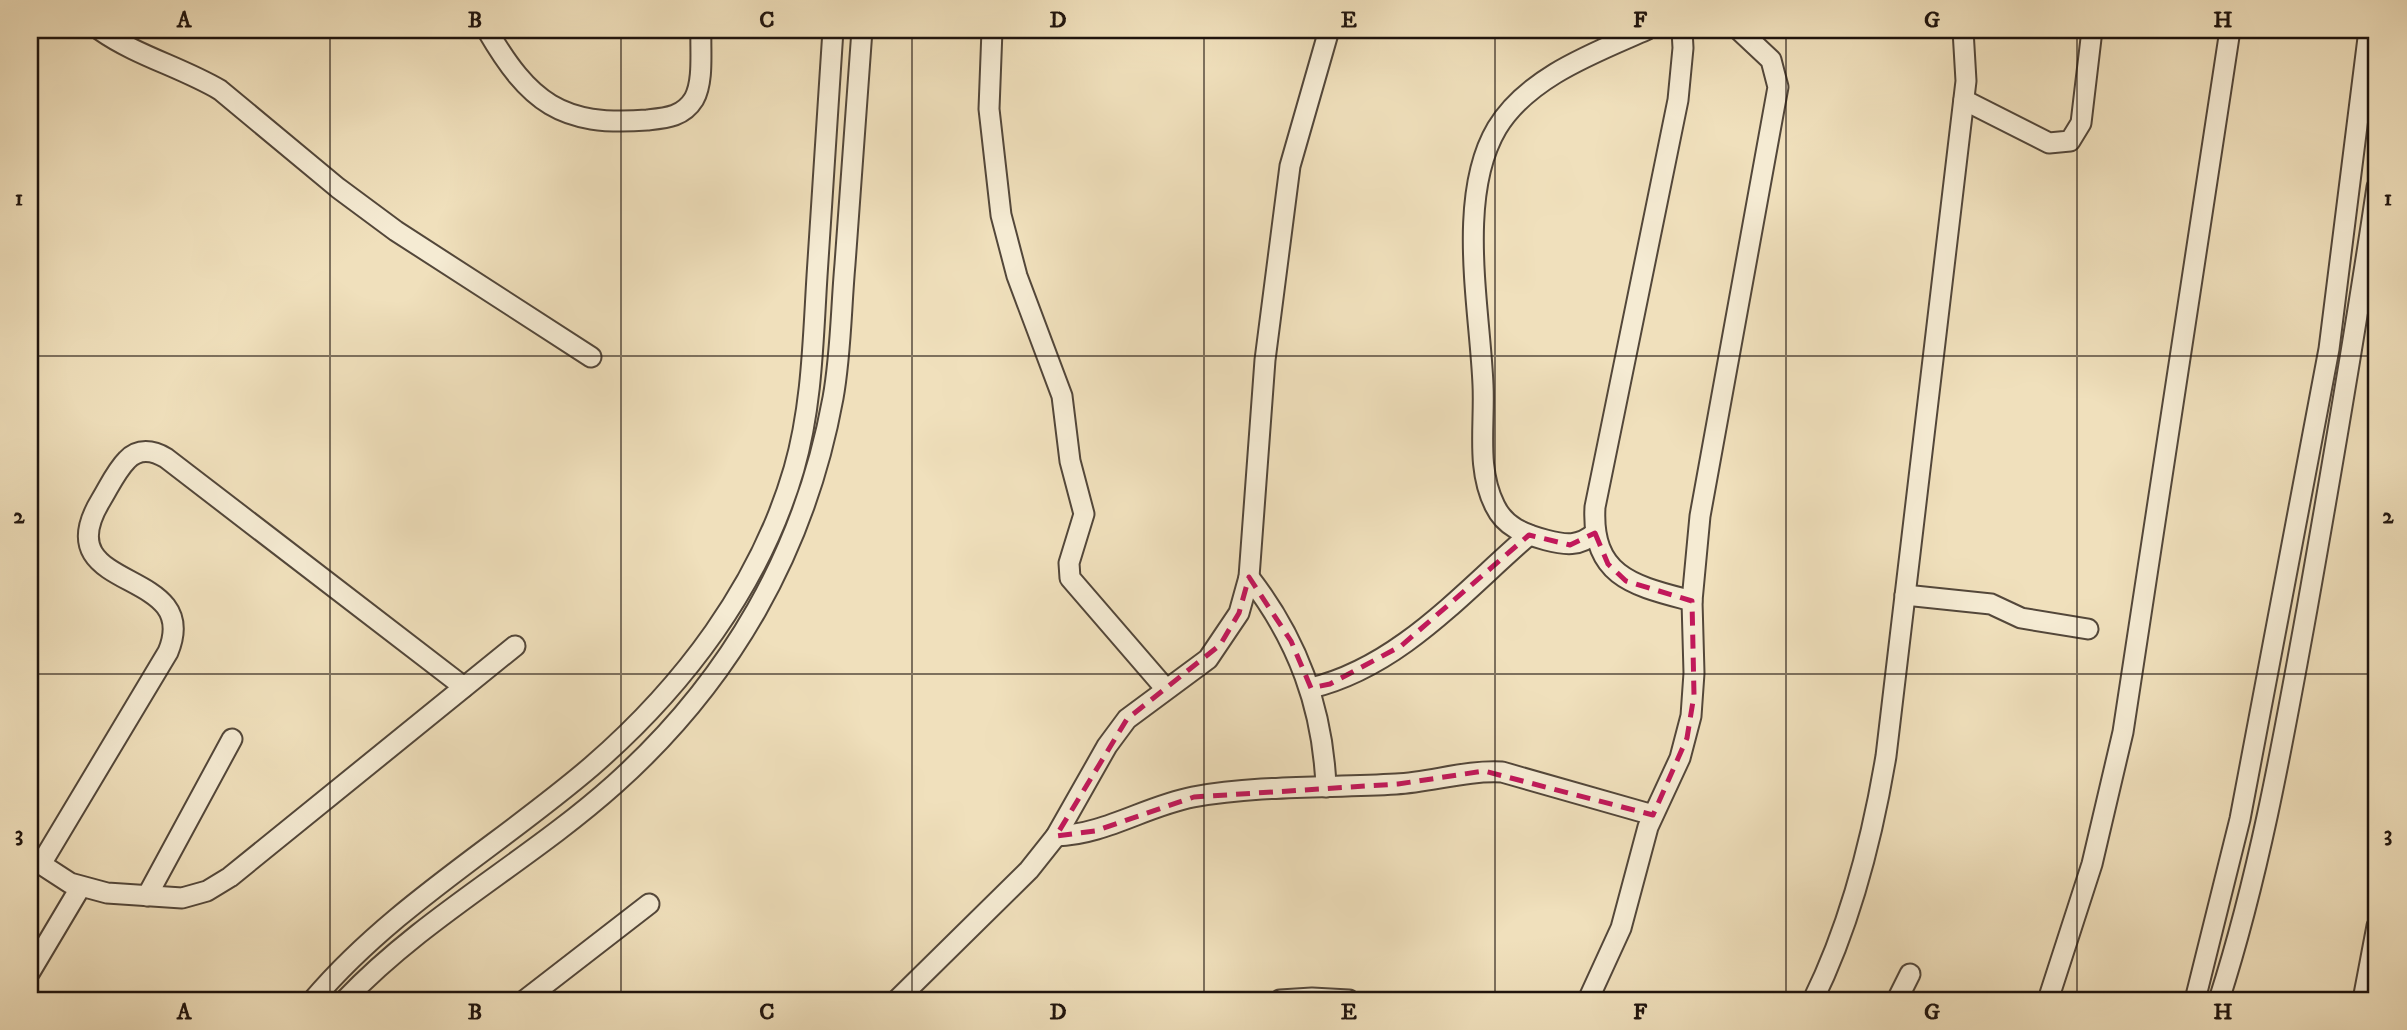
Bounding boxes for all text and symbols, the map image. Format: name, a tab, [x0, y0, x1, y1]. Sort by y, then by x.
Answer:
text: A	[176, 6, 193, 35]
text: B	[468, 6, 482, 35]
text: C	[759, 6, 775, 35]
text: D	[1049, 6, 1067, 35]
text: E	[1341, 6, 1357, 35]
text: F	[1633, 6, 1648, 35]
text: G	[1924, 6, 1940, 35]
text: H	[2213, 6, 2233, 35]
text: 1	[15, 184, 23, 213]
text: 1	[2384, 184, 2392, 213]
text: 2	[13, 502, 25, 531]
text: 2	[2382, 502, 2394, 531]
text: 3	[15, 820, 23, 849]
text: 3	[2384, 820, 2392, 849]
text: A	[176, 998, 193, 1027]
text: B	[468, 998, 482, 1027]
text: C	[759, 998, 775, 1027]
text: D	[1049, 998, 1067, 1027]
text: E	[1341, 998, 1357, 1027]
text: F	[1633, 998, 1648, 1027]
text: G	[1924, 998, 1940, 1027]
text: H	[2213, 998, 2233, 1027]

